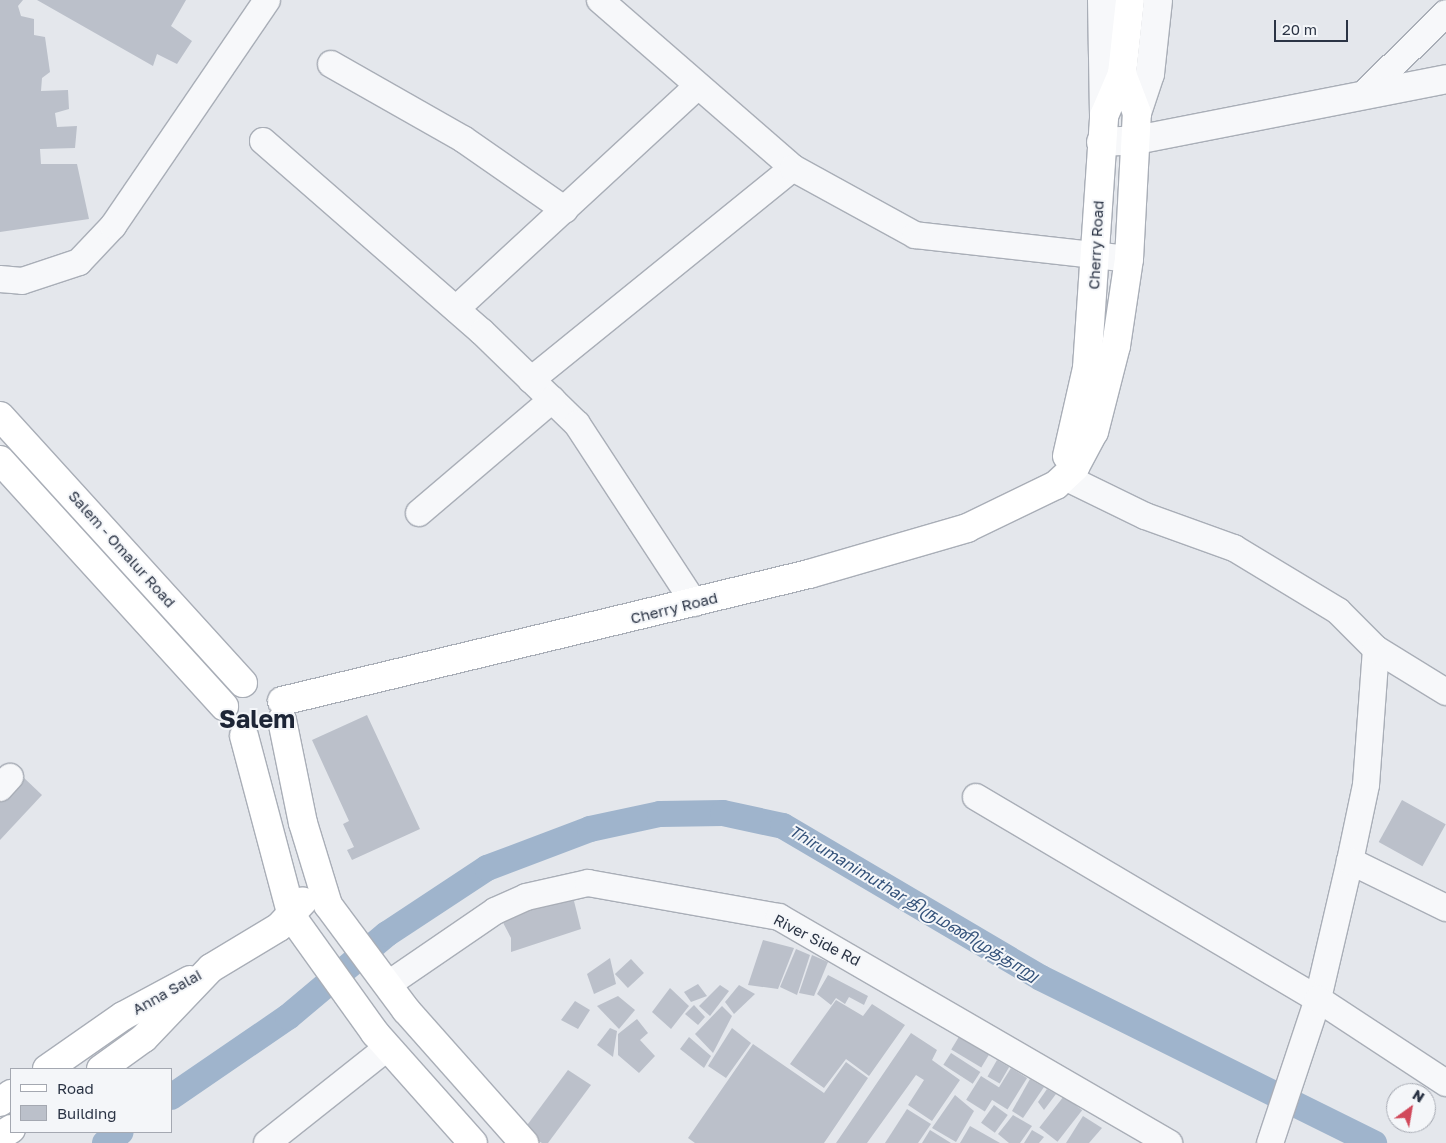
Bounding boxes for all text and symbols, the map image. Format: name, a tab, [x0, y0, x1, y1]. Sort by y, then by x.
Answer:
scale bar	[1276, 10, 1350, 42]
text: 20 m	[1282, 20, 1317, 38]
street label: Cherry Road	[1085, 200, 1107, 290]
street label: Salem - Omalur Road	[65, 487, 179, 611]
street label: Cherry Road	[629, 588, 719, 628]
district label: Salem	[219, 704, 295, 734]
water label: Thirumanimuthar திருமணிமுத்தாறு	[786, 821, 1042, 985]
street label: River Side Rd	[771, 910, 863, 970]
street label: Anna Salai	[129, 966, 205, 1018]
legend	[10, 1068, 172, 1133]
text: Road	[57, 1079, 94, 1097]
north arrow	[1386, 1083, 1436, 1133]
text: N	[1410, 1086, 1428, 1106]
text: Building	[57, 1104, 117, 1122]

